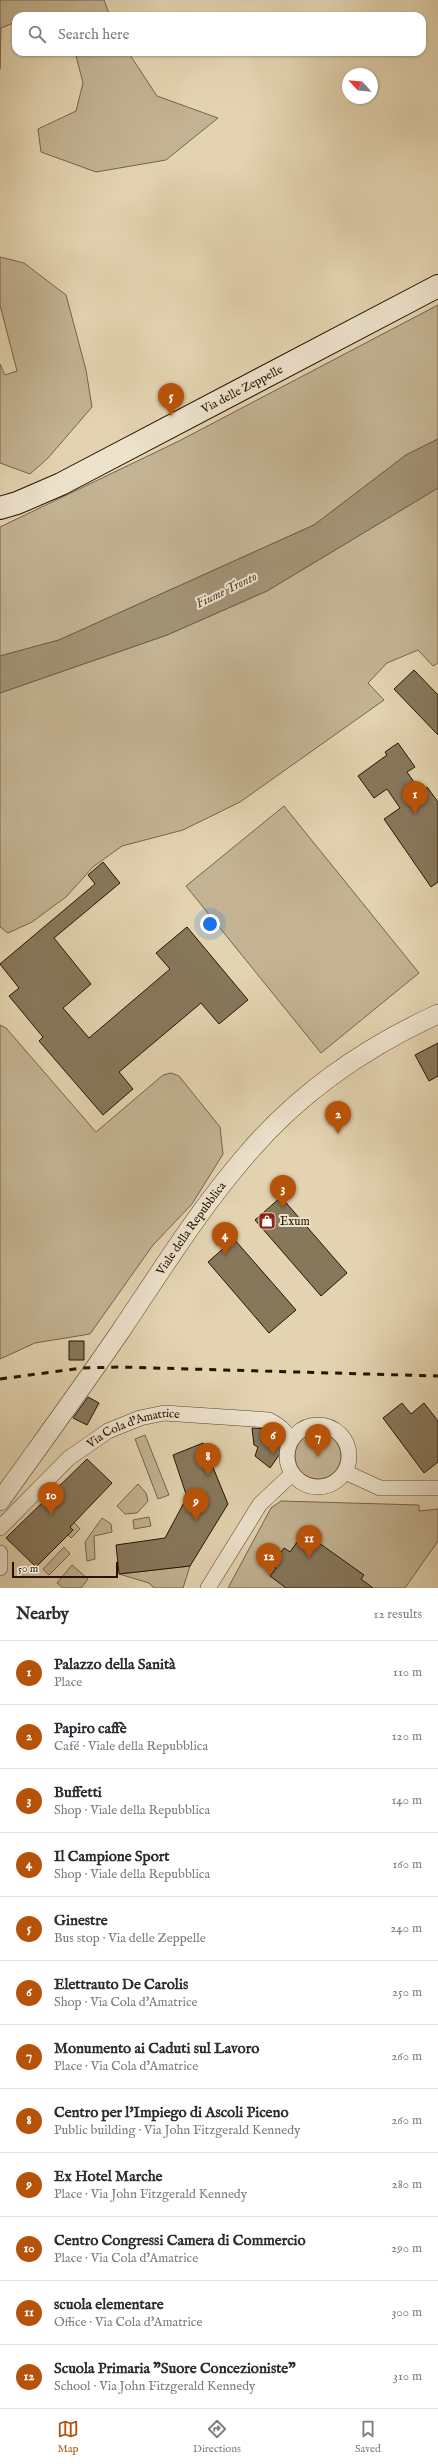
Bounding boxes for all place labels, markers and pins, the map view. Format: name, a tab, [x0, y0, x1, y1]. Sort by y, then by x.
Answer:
pin: 5	[158, 383, 184, 416]
pin: 1	[402, 781, 428, 814]
pin: 2	[325, 1101, 351, 1134]
pin: 3	[270, 1175, 296, 1208]
shop icon: Exum	[257, 1211, 277, 1231]
place label: Exum	[280, 1214, 310, 1229]
pin: 4	[212, 1222, 238, 1255]
pin: 6	[260, 1422, 286, 1455]
pin: 7	[305, 1424, 331, 1457]
pin: 8	[195, 1443, 221, 1476]
pin: 10	[38, 1482, 64, 1515]
pin: 9	[183, 1488, 209, 1521]
pin: 11	[296, 1525, 322, 1558]
pin: 12	[256, 1543, 282, 1576]

